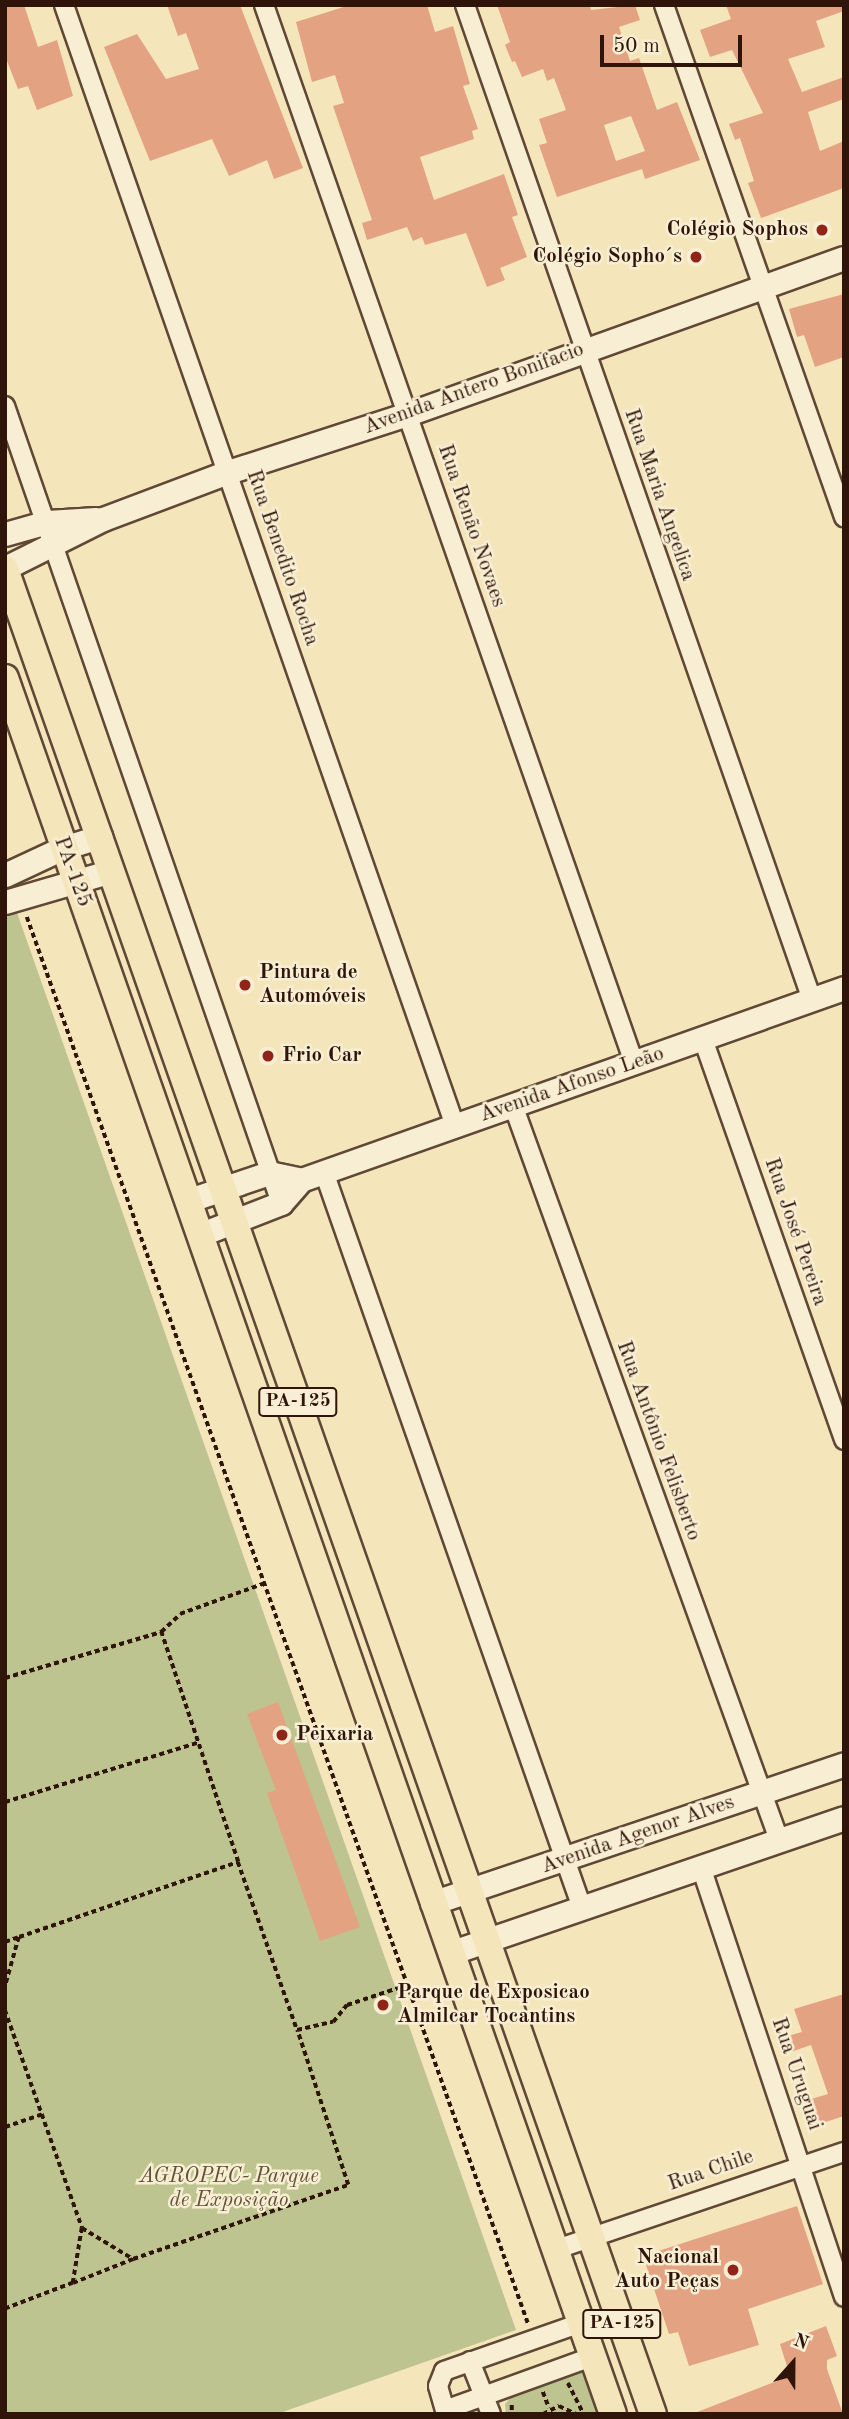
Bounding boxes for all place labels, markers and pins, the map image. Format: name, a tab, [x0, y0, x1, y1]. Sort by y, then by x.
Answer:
place label: Colégio Sophos	[666, 217, 808, 243]
marker: Colégio Sophos	[814, 222, 830, 238]
place label: Colégio Sopho´s	[532, 244, 682, 270]
marker: Colégio Sopho´s	[688, 249, 704, 265]
place label: Pintura de Automóveis	[259, 960, 366, 1010]
marker: Pintura de Automóveis	[237, 977, 253, 993]
place label: Frio Car	[282, 1043, 362, 1069]
marker: Frio Car	[260, 1048, 276, 1064]
place label: Peixaria	[296, 1722, 373, 1748]
marker: Peixaria	[274, 1727, 290, 1743]
place label: Parque de Exposicao Almilcar Tocantins	[397, 1980, 590, 2030]
marker: Parque de Exposicao Almilcar Tocantins	[375, 1997, 391, 2013]
place label: Nacional Auto Peças	[614, 2245, 719, 2295]
marker: Nacional Auto Peças	[725, 2262, 741, 2278]

